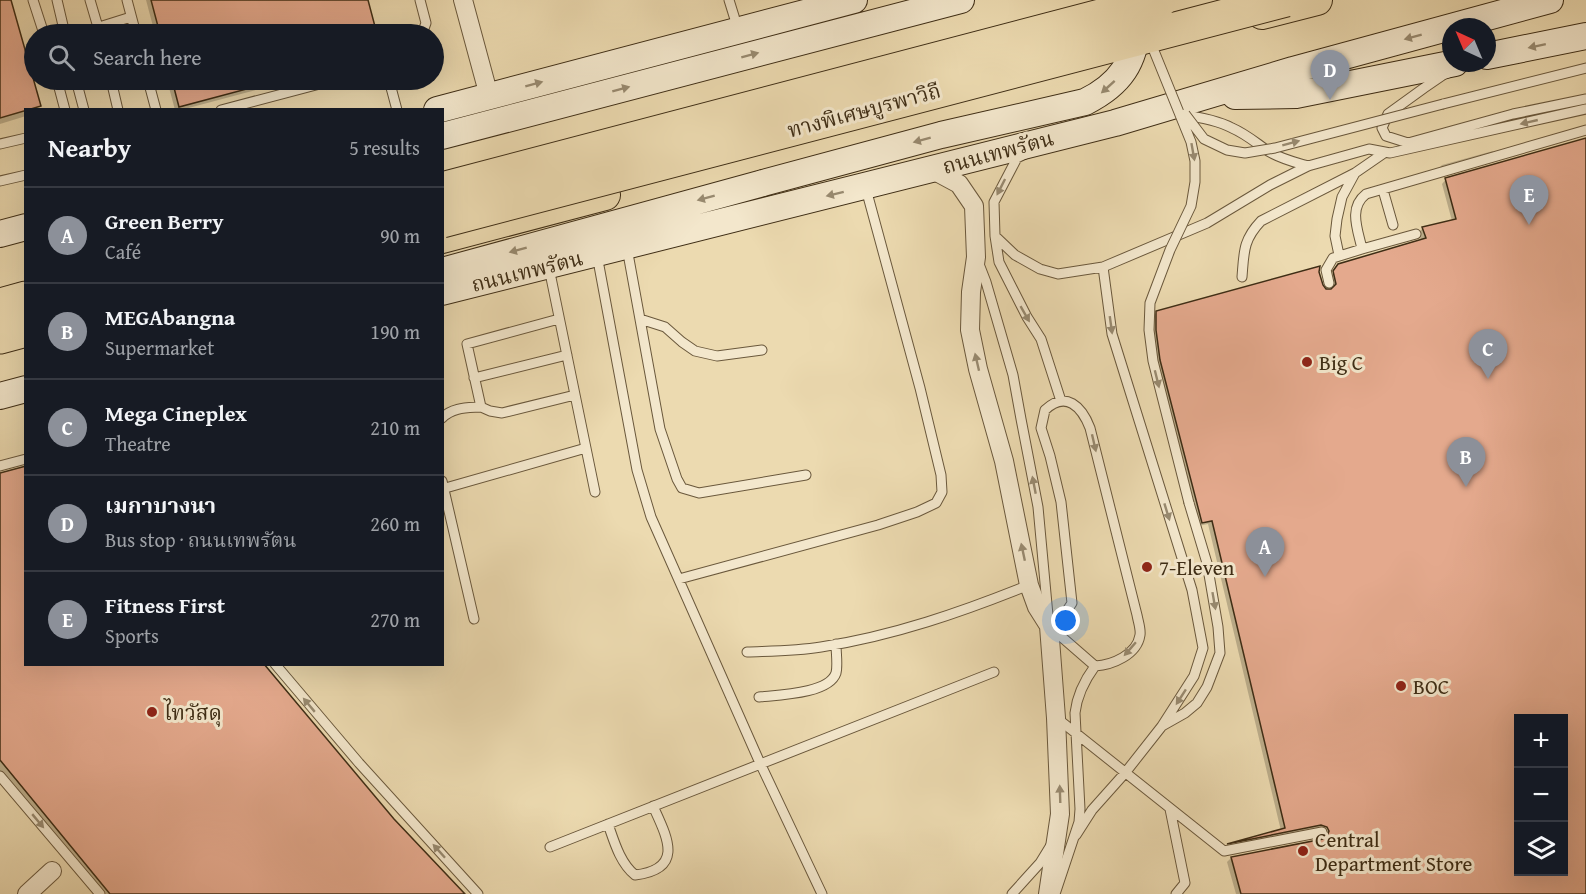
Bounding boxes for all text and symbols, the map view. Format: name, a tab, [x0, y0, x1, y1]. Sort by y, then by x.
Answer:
north arrow	[1442, 18, 1496, 72]
search box	[24, 24, 444, 90]
one-way arrow	[1404, 33, 1422, 42]
icon: search	[45, 41, 78, 74]
text: Search here	[93, 41, 202, 73]
one-way arrow	[1527, 42, 1546, 51]
one-way arrow	[740, 49, 759, 59]
pin: D	[1310, 51, 1350, 100]
street label: ทางพิเศษบูรพาวิถี	[784, 75, 944, 145]
one-way arrow	[525, 79, 543, 89]
one-way arrow	[1101, 80, 1116, 93]
one-way arrow	[612, 83, 630, 93]
one-way arrow	[1520, 117, 1538, 127]
street label: ถนนเทพรัตน	[939, 122, 1057, 182]
text: Nearby	[48, 128, 131, 167]
text: 5 results	[349, 133, 420, 162]
one-way arrow	[913, 136, 931, 146]
one-way arrow	[1282, 138, 1300, 148]
one-way arrow	[1189, 143, 1198, 162]
pin: E	[1510, 176, 1549, 225]
one-way arrow	[996, 179, 1006, 196]
one-way arrow	[826, 190, 844, 200]
one-way arrow	[697, 194, 715, 204]
text: Green Berry	[105, 205, 224, 237]
text: A	[61, 221, 74, 250]
text: 90 m	[380, 221, 420, 250]
text: Café	[105, 237, 141, 266]
street label: ถนนเทพรัตน	[468, 242, 586, 300]
one-way arrow	[509, 246, 527, 256]
text: MEGAbangna	[105, 301, 235, 333]
one-way arrow	[1020, 306, 1031, 322]
one-way arrow	[1106, 316, 1115, 335]
text: B	[61, 317, 74, 346]
text: 190 m	[370, 317, 420, 346]
pin: C	[1468, 330, 1508, 379]
text: Supermarket	[105, 333, 214, 362]
place label: Big C	[1319, 347, 1363, 378]
one-way arrow	[972, 353, 982, 372]
marker: Big C	[1300, 355, 1314, 369]
one-way arrow	[1153, 370, 1163, 389]
text: Mega Cineplex	[105, 397, 247, 429]
text: C	[62, 413, 73, 442]
text: 210 m	[370, 413, 420, 442]
text: Theatre	[105, 429, 171, 458]
one-way arrow	[1089, 434, 1099, 452]
pin: B	[1446, 438, 1486, 487]
one-way arrow	[1029, 475, 1038, 494]
text: เมกาบางนา	[105, 489, 216, 521]
one-way arrow	[1163, 503, 1173, 521]
text: D	[61, 509, 74, 538]
text: 260 m	[370, 509, 420, 538]
text: Bus stop · ถนนเทพรัตน	[105, 525, 296, 554]
pin: A	[1246, 528, 1284, 577]
one-way arrow	[1017, 543, 1027, 561]
place label: 7-Eleven	[1159, 552, 1235, 583]
marker: 7-Eleven	[1140, 560, 1154, 574]
text: Fitness First	[105, 589, 225, 621]
one-way arrow	[1209, 591, 1218, 610]
text: E	[62, 605, 73, 634]
text: 270 m	[370, 605, 420, 634]
your location	[1051, 606, 1080, 635]
text: Sports	[105, 621, 159, 650]
one-way arrow	[1123, 642, 1137, 657]
place label: BOC	[1413, 671, 1449, 702]
marker: BOC	[1394, 679, 1408, 693]
one-way arrow	[1175, 689, 1186, 705]
place label: ไทวัสดุ	[163, 697, 222, 728]
one-way arrow	[303, 698, 316, 713]
marker: ไทวัสดุ	[145, 705, 159, 719]
map controls	[1514, 714, 1568, 876]
button: +	[1514, 714, 1568, 768]
button: −	[1514, 768, 1568, 822]
one-way arrow	[1055, 785, 1064, 804]
one-way arrow	[31, 813, 44, 828]
button: layers	[1514, 822, 1568, 876]
place label: Central Department Store	[1315, 824, 1472, 879]
one-way arrow	[433, 844, 446, 859]
marker: Central Department Store	[1296, 844, 1310, 858]

